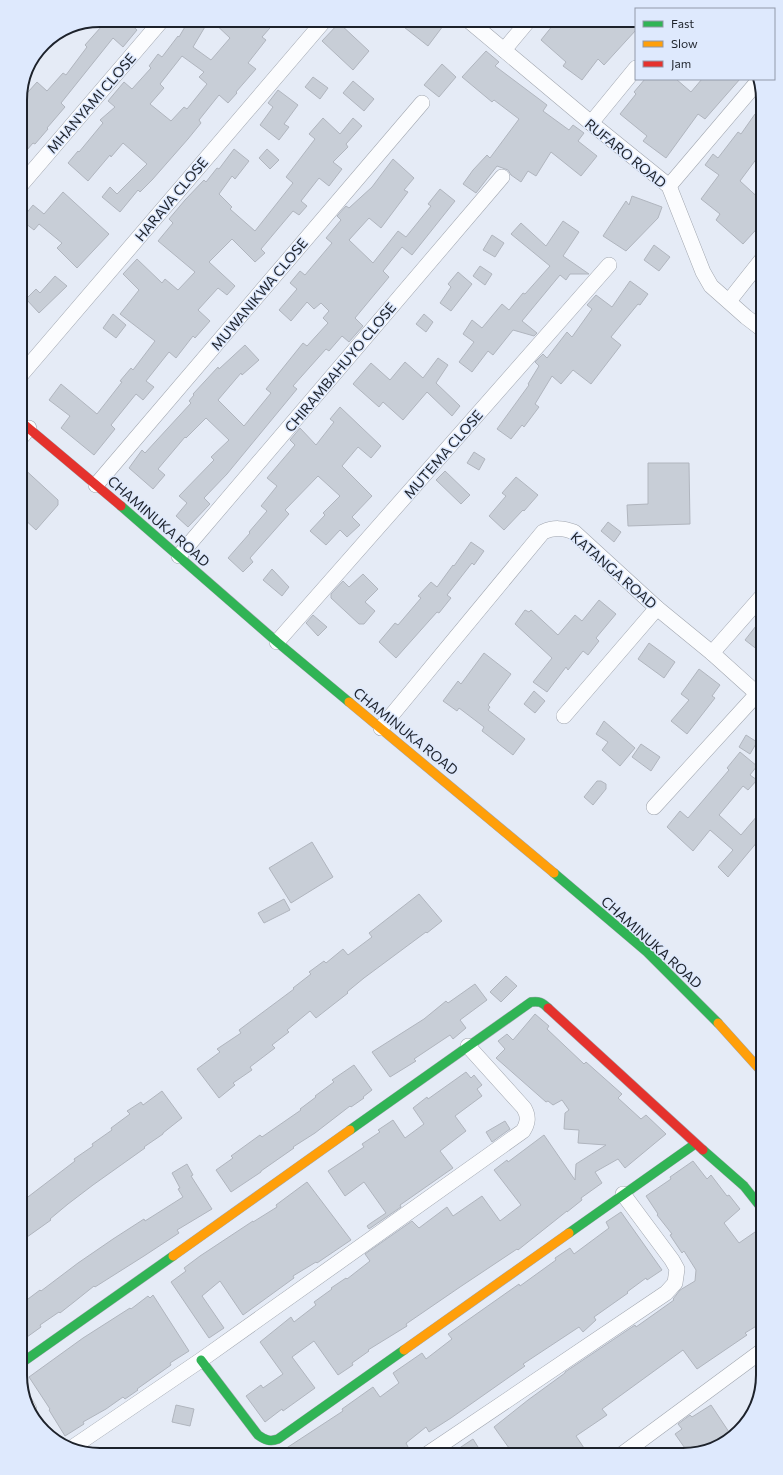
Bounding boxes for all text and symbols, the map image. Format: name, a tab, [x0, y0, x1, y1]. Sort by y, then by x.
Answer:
legend	[635, 8, 775, 80]
text: Fast	[671, 16, 694, 30]
text: Slow	[671, 36, 698, 50]
street label: MHANYAMI CLOSE	[43, 50, 139, 156]
text: Jam	[671, 56, 691, 71]
street label: RUFARO ROAD	[582, 115, 670, 191]
street label: HARAVA CLOSE	[131, 154, 211, 244]
street label: MUWANIKWA CLOSE	[207, 234, 311, 354]
street label: CHIRAMBAHUYO CLOSE	[281, 299, 399, 435]
street label: MUTEMA CLOSE	[400, 406, 486, 502]
street label: CHAMINUKA ROAD	[104, 472, 214, 570]
street label: KATANGA ROAD	[567, 528, 661, 612]
street label: CHAMINUKA ROAD	[350, 684, 462, 778]
street label: CHAMINUKA ROAD	[598, 892, 706, 992]

